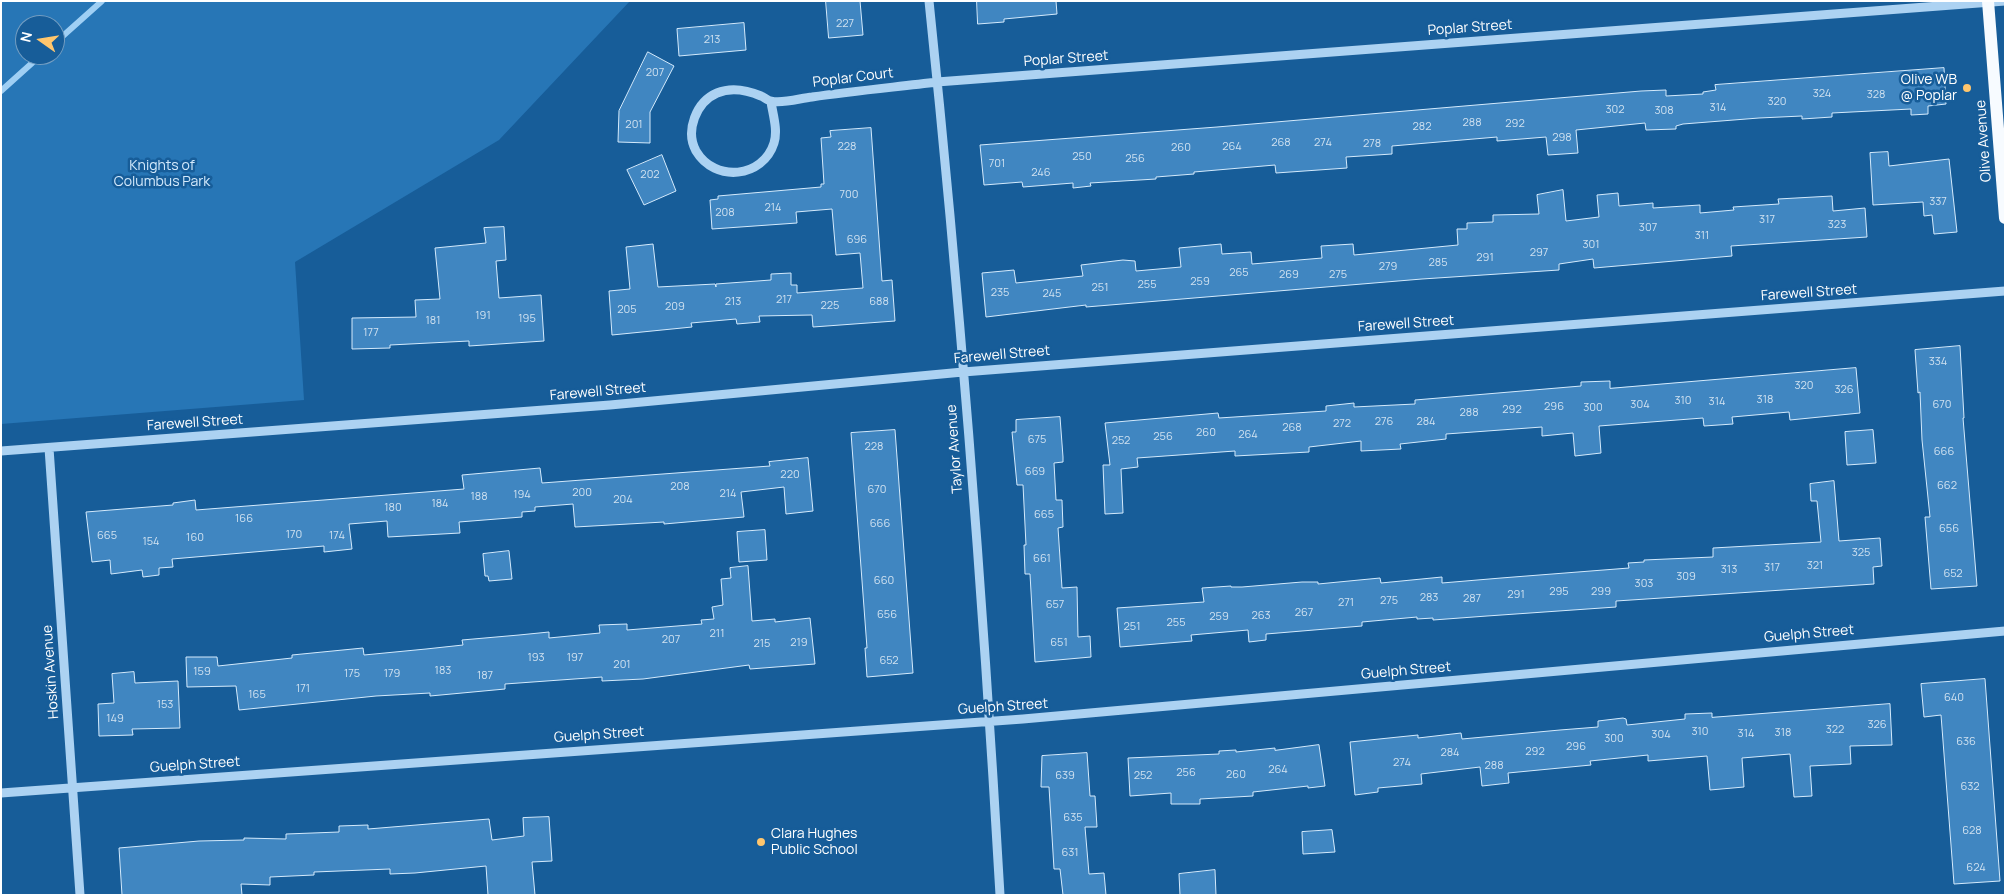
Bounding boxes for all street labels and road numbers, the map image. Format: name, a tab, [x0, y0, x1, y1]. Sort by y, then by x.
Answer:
street label: Poplar Street	[1427, 17, 1513, 39]
street label: Poplar Street	[1023, 48, 1109, 70]
street label: Poplar Court	[812, 65, 894, 91]
street label: Olive Avenue	[1973, 99, 1995, 183]
street label: Farewell Street	[1760, 281, 1858, 305]
street label: Farewell Street	[1357, 312, 1455, 336]
street label: Farewell Street	[953, 342, 1051, 368]
street label: Farewell Street	[549, 379, 647, 405]
street label: Taylor Avenue	[944, 404, 966, 494]
street label: Farewell Street	[146, 411, 244, 435]
street label: Guelph Street	[1763, 622, 1855, 646]
street label: Hoskin Avenue	[39, 624, 63, 720]
street label: Guelph Street	[1360, 659, 1452, 683]
street label: Guelph Street	[957, 695, 1049, 719]
street label: Guelph Street	[553, 723, 645, 747]
street label: Guelph Street	[149, 753, 241, 777]

